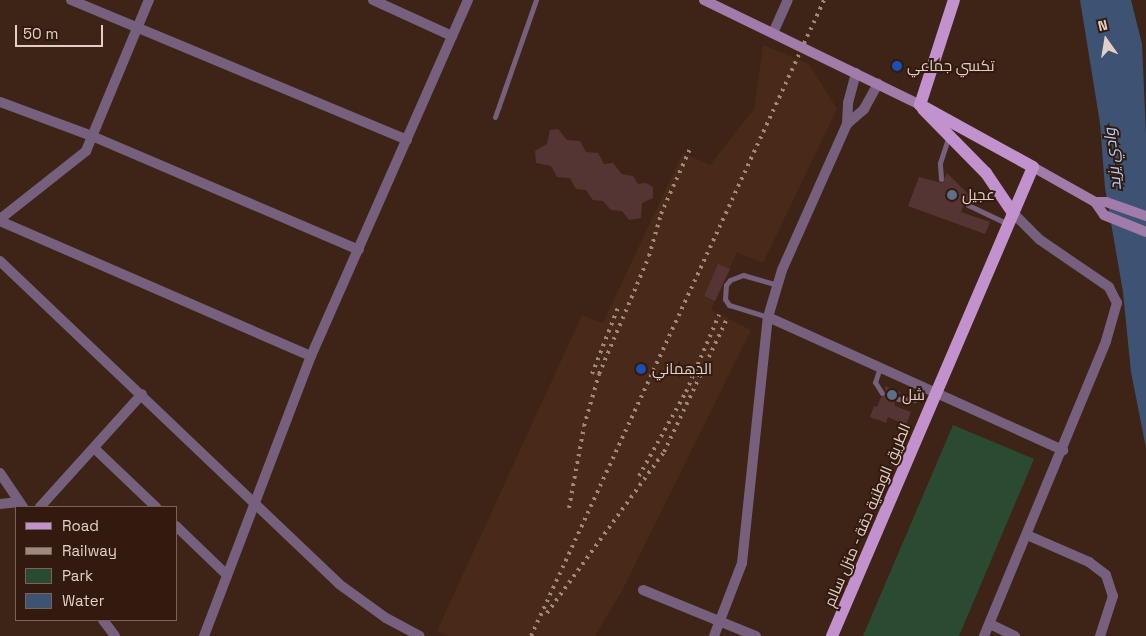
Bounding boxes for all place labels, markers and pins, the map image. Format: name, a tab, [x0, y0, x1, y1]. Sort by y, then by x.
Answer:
place label: تكسي جماعي	[907, 57, 994, 75]
marker: تكسي جماعي	[891, 60, 903, 72]
place label: عجيل	[962, 186, 995, 204]
marker: عجيل	[946, 189, 958, 201]
place label: الدهماني	[652, 360, 712, 378]
marker: الدهماني	[634, 362, 648, 376]
place label: شل	[902, 386, 925, 404]
marker: شل	[886, 389, 898, 401]

